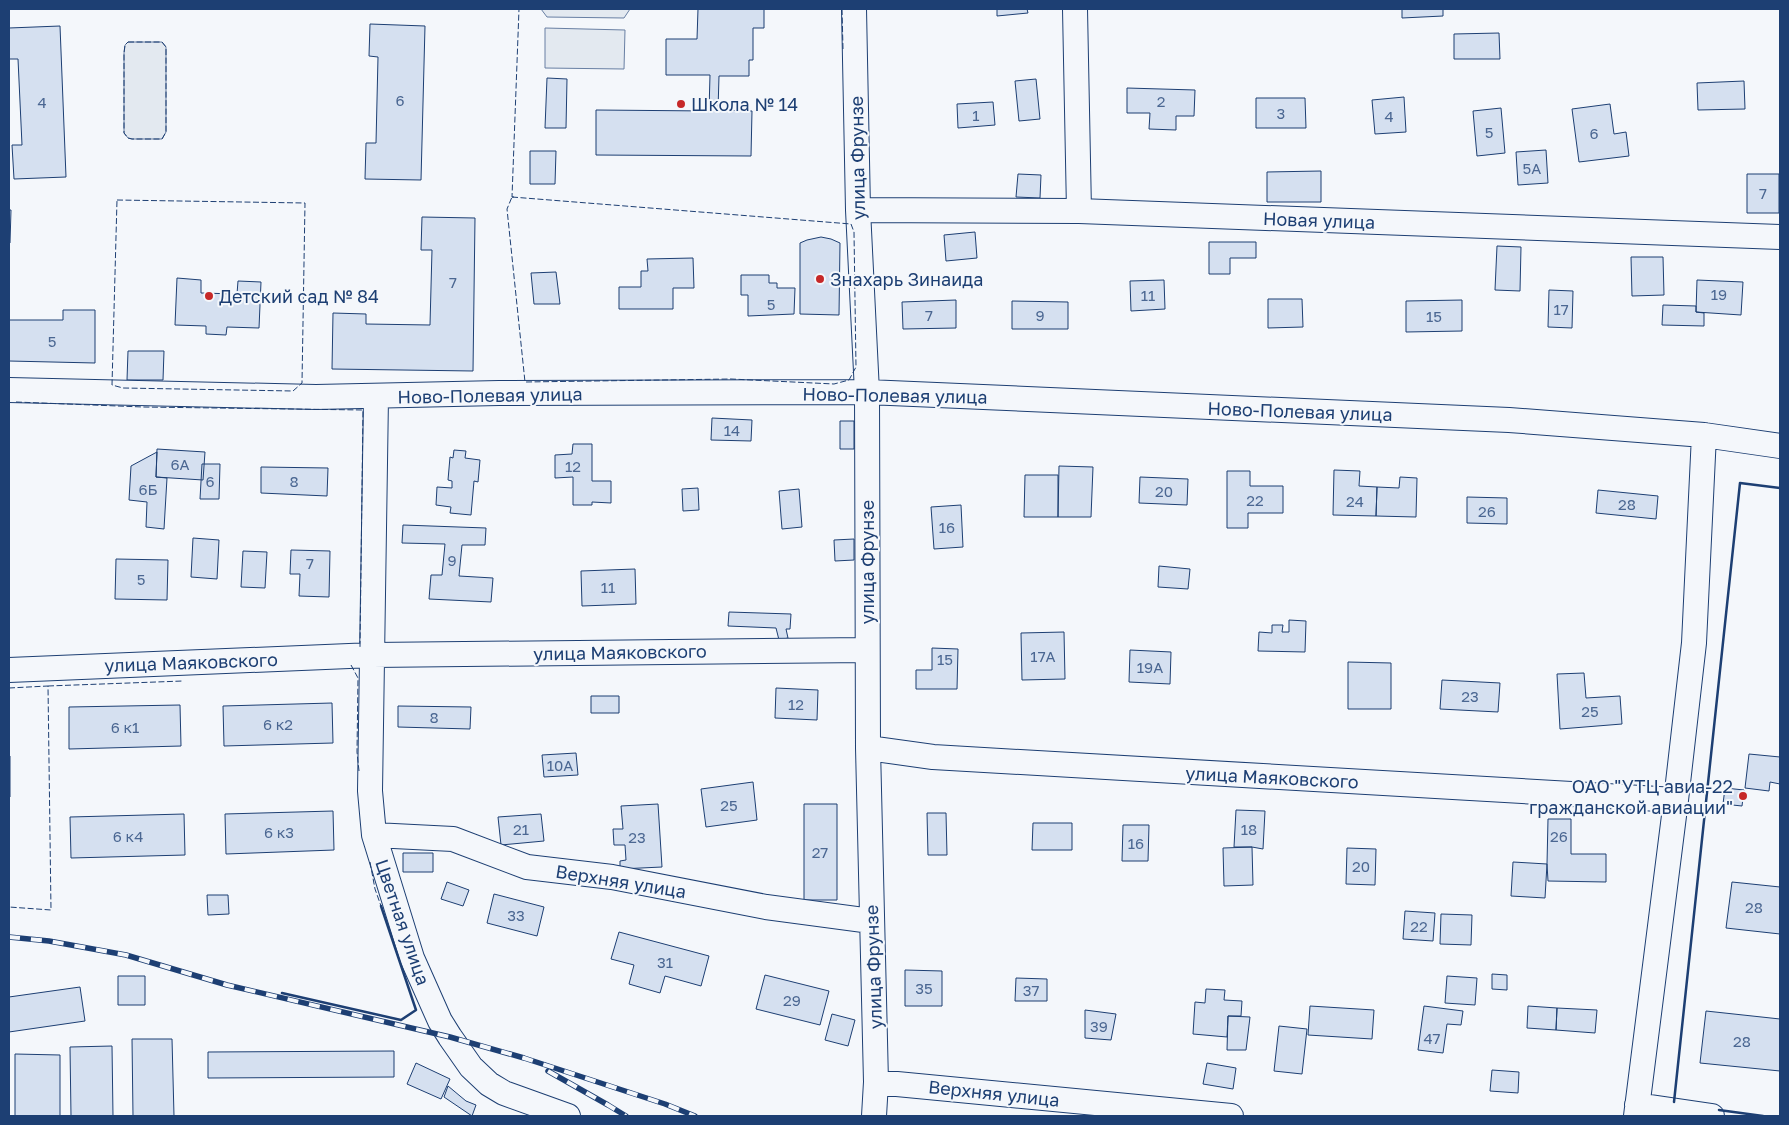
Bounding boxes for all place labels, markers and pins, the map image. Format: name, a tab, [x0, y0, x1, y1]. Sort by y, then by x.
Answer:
place label: Школа № 14	[691, 93, 798, 115]
marker: Школа № 14	[675, 98, 687, 110]
place label: Знахарь Зинаида	[830, 268, 983, 290]
marker: Знахарь Зинаида	[814, 273, 826, 285]
place label: Детский сад № 84	[219, 285, 379, 307]
marker: Детский сад № 84	[203, 290, 215, 302]
place label: ОАО "УТЦ авиа-22 гражданской авиации"	[1529, 775, 1733, 818]
marker: ОАО "УТЦ авиа-22 гражданской авиации"	[1737, 790, 1749, 802]

